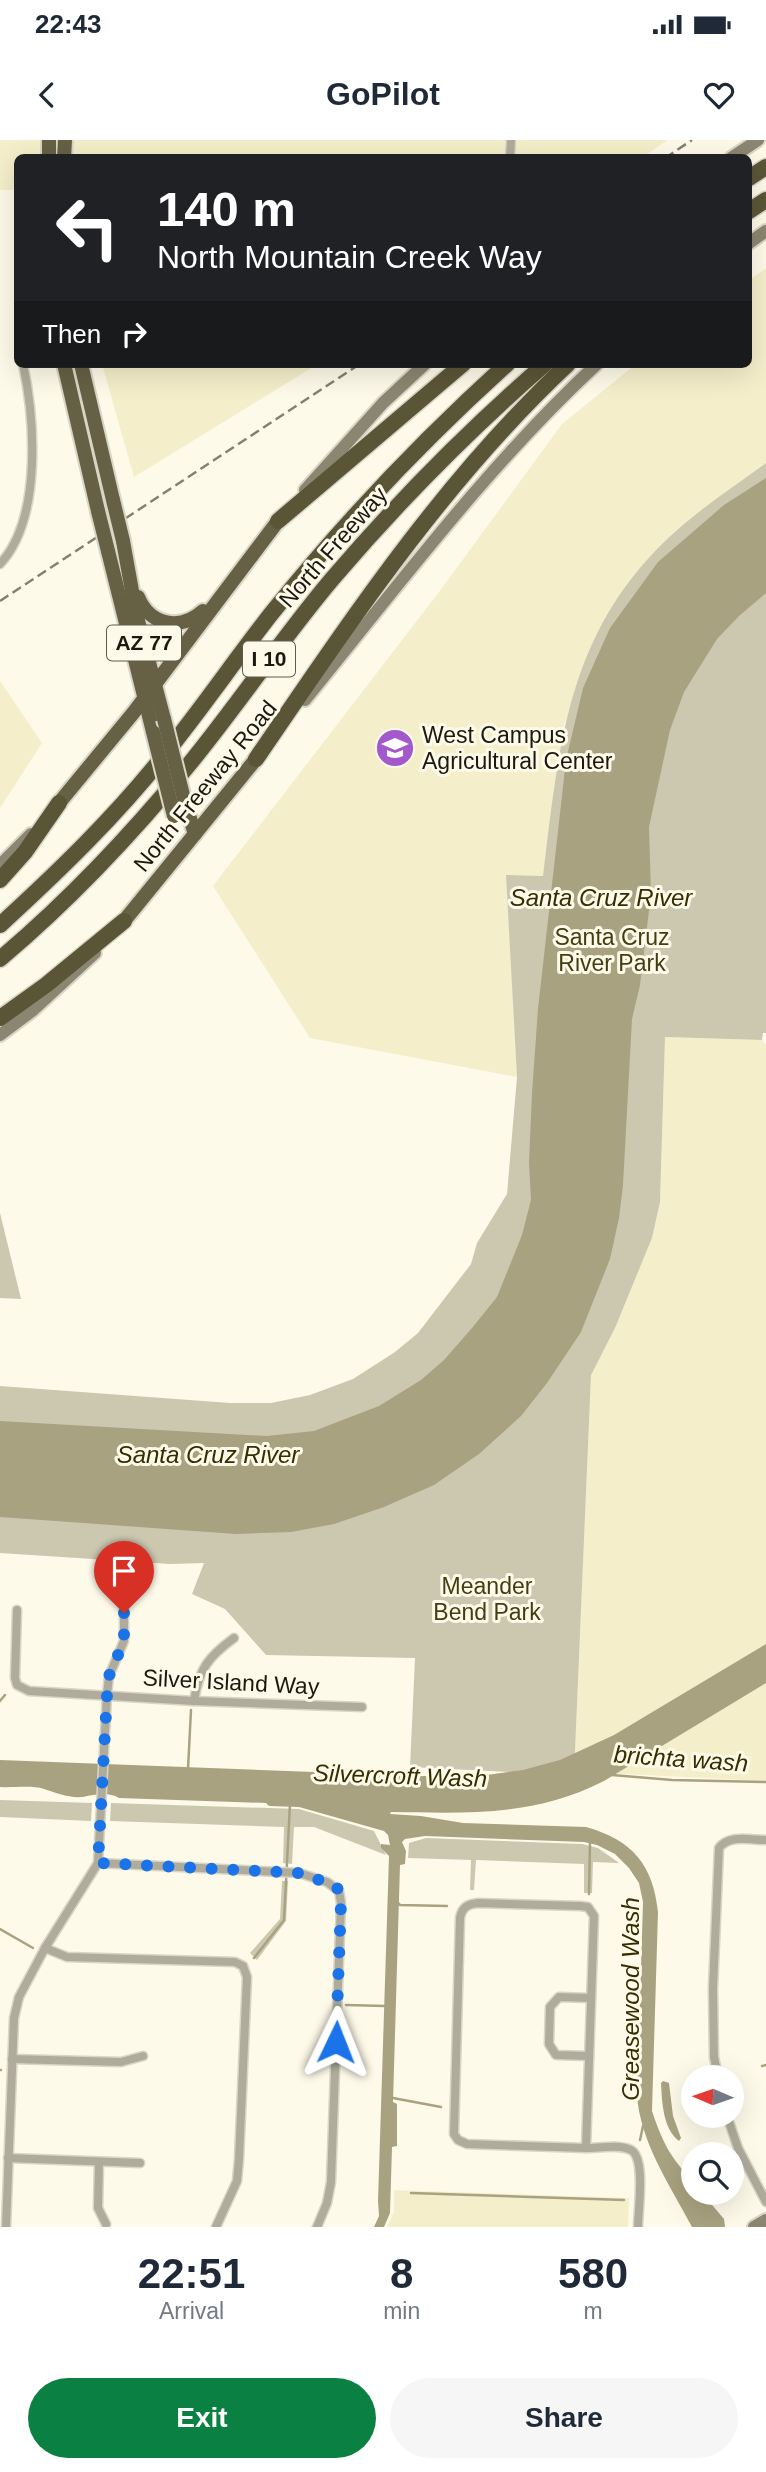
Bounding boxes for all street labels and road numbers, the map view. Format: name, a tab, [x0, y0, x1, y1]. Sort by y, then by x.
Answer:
street label: North Freeway	[274, 481, 393, 612]
road number: AZ 77	[107, 626, 181, 660]
road number: I 10	[243, 642, 295, 676]
street label: North Freeway Road	[128, 695, 282, 877]
street label: Silver Island Way	[142, 1664, 320, 1700]

